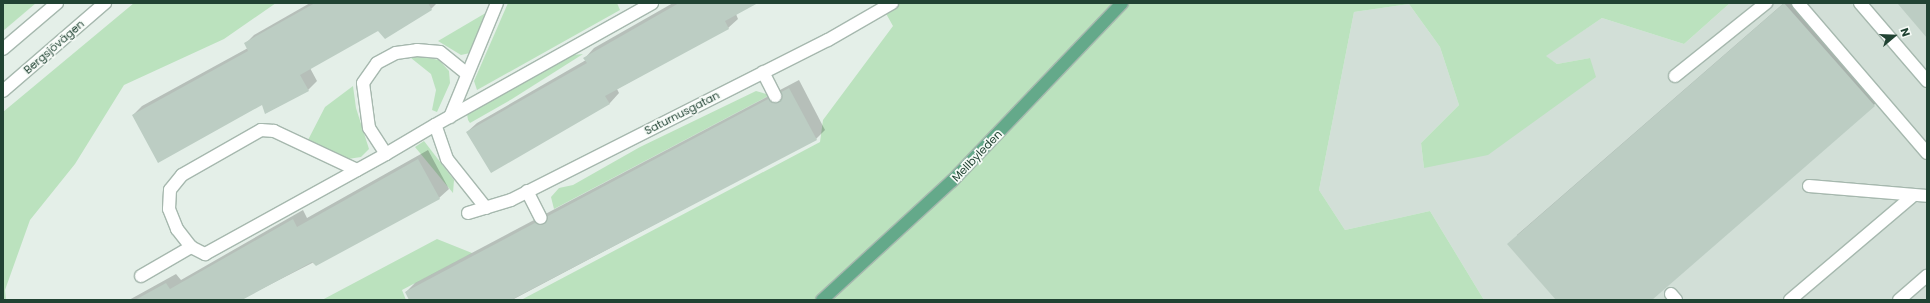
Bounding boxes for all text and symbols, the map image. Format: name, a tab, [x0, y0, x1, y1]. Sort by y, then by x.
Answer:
north arrow	[1874, 16, 1914, 56]
street label: Bergsjövägen	[21, 17, 87, 77]
text: N	[1896, 26, 1914, 39]
street label: Saturnusgatan	[642, 88, 722, 138]
street label: Mellbyleden	[949, 128, 1005, 184]

